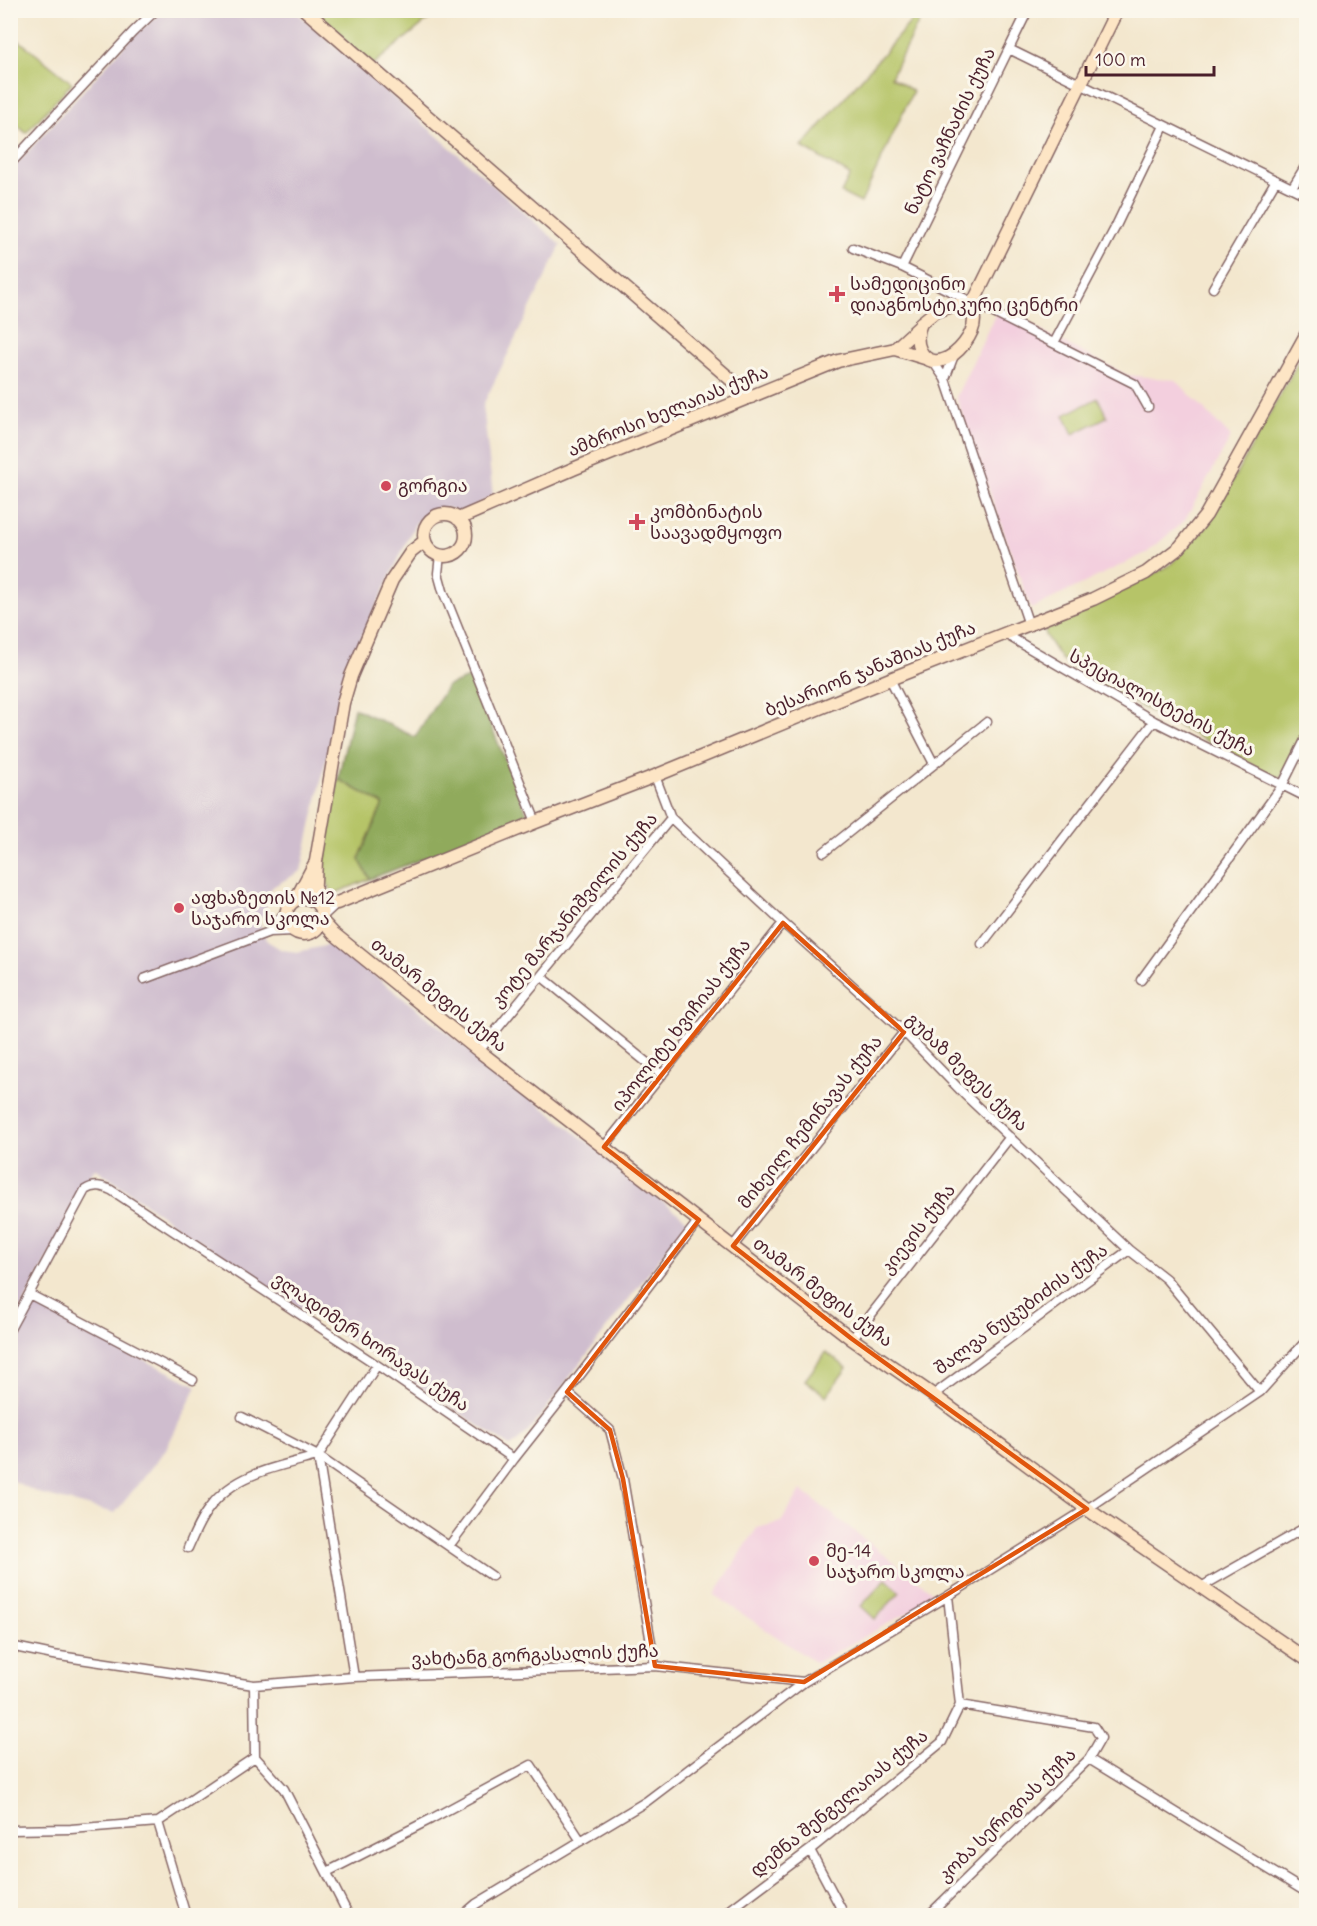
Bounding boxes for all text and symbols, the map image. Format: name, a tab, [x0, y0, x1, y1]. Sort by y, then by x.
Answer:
scale bar	[1086, 39, 1214, 77]
street label: ნატო ვაჩნაძის ქუჩა	[899, 43, 1000, 218]
text: 100 m	[1095, 48, 1146, 71]
place label: სამედიცინო დიაგნოსტიკური ცენტრი	[850, 272, 1078, 316]
marker: სამედიცინო დიაგნოსტიკური ცენტრი	[828, 285, 846, 303]
street label: ამბროსი ხელაიას ქუჩა	[564, 360, 771, 461]
place label: გორგია	[398, 474, 468, 497]
marker: გორგია	[379, 479, 393, 493]
place label: კომბინატის საავადმყოფო	[650, 500, 782, 544]
marker: კომბინატის საავადმყოფო	[628, 513, 646, 531]
street label: ბესარიონ ჯანაშიას ქუჩა	[761, 616, 979, 721]
street label: სპეციალისტების ქუჩა	[1065, 644, 1259, 761]
street label: კოტე მარჯანიშვილის ქუჩა	[485, 807, 662, 1012]
place label: აფხაზეთის №12 საჯარო სკოლა	[191, 886, 335, 930]
marker: აფხაზეთის №12 საჯარო სკოლა	[172, 901, 186, 915]
street label: თამარ მეფის ქუჩა	[366, 932, 512, 1057]
street label: იპოლიტე ხვიჩიას ქუჩა	[606, 934, 755, 1116]
street label: გუბაზ მეფეს ქუჩა	[901, 1007, 1033, 1136]
street label: მიხეილ ჩემინავას ქუჩა	[732, 1030, 887, 1213]
street label: კიევის ქუჩა	[875, 1179, 960, 1279]
street label: თამარ მეფის ქუჩა	[749, 1231, 898, 1352]
street label: შალვა ნუცუბიძის ქუჩა	[930, 1238, 1112, 1379]
street label: ვლადიმერ ხორავას ქუჩა	[269, 1267, 474, 1416]
place label: მე-14 საჯარო სკოლა	[826, 1539, 965, 1583]
marker: მე-14 საჯარო სკოლა	[807, 1554, 821, 1568]
street label: ვახტანგ გორგასალის ქუჩა	[411, 1639, 659, 1670]
street label: დემნა შენგელაიას ქუჩა	[745, 1724, 932, 1881]
street label: კობა სერიგიას ქუჩა	[933, 1743, 1081, 1887]

